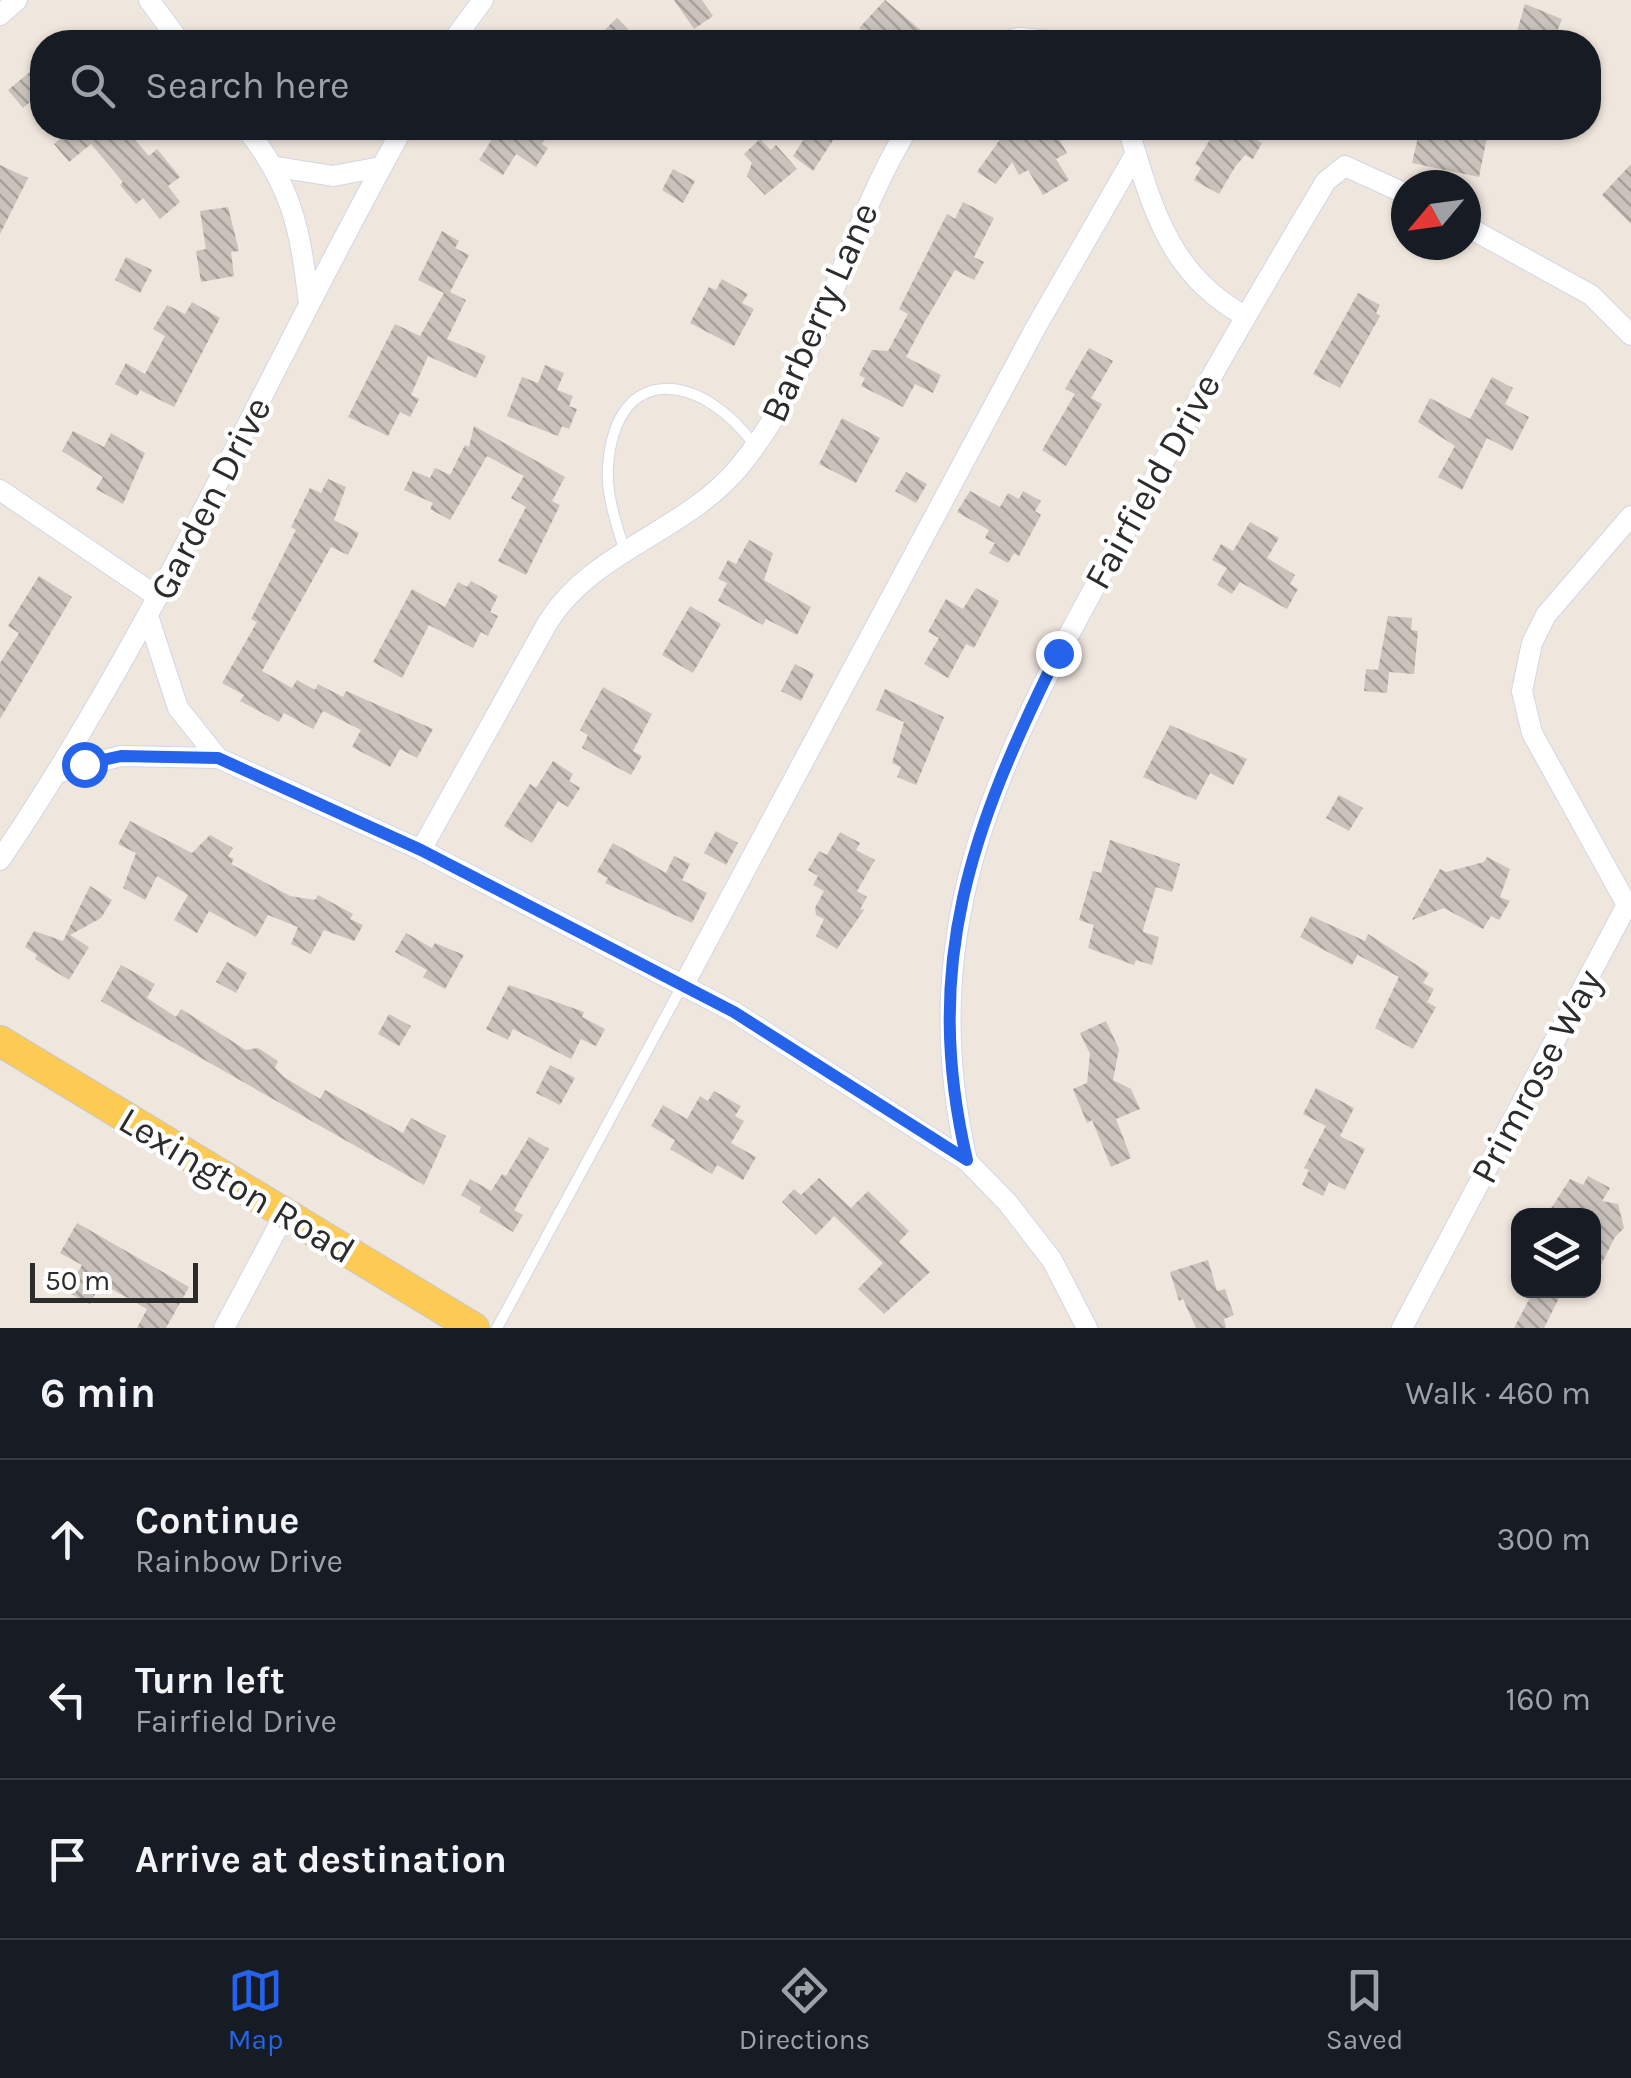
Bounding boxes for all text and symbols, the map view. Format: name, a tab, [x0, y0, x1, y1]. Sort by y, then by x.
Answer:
search box	[30, 30, 1601, 140]
icon: search	[65, 58, 120, 113]
text: Search here	[145, 63, 349, 108]
north arrow	[1391, 170, 1481, 260]
street label: Barberry Lane	[751, 195, 888, 429]
street label: Fairfield Drive	[1075, 365, 1230, 597]
street label: Garden Drive	[140, 389, 281, 607]
route end	[1036, 631, 1082, 677]
route start	[62, 742, 108, 788]
street label: Primrose Way	[1461, 961, 1612, 1191]
street label: Lexington Road	[111, 1097, 363, 1273]
map controls	[1511, 1208, 1601, 1298]
button: layers	[1511, 1208, 1601, 1298]
scale bar	[30, 1258, 198, 1302]
text: 50 m	[45, 1264, 110, 1297]
text: 6 min	[40, 1368, 156, 1418]
text: Walk · 460 m	[1405, 1375, 1591, 1412]
text: Continue	[135, 1498, 299, 1543]
icon: ahead	[40, 1512, 95, 1567]
text: 300 m	[1497, 1521, 1591, 1558]
text: Rainbow Drive	[135, 1543, 343, 1580]
text: Turn left	[135, 1658, 285, 1703]
icon: left	[40, 1672, 95, 1727]
text: 160 m	[1506, 1681, 1591, 1718]
text: Fairfield Drive	[135, 1703, 337, 1740]
icon: arrive	[40, 1832, 95, 1887]
text: Arrive at destination	[135, 1837, 507, 1882]
tab: Map	[228, 1963, 283, 2056]
tab: Directions	[739, 1963, 870, 2056]
tab: Saved	[1326, 1963, 1403, 2056]

